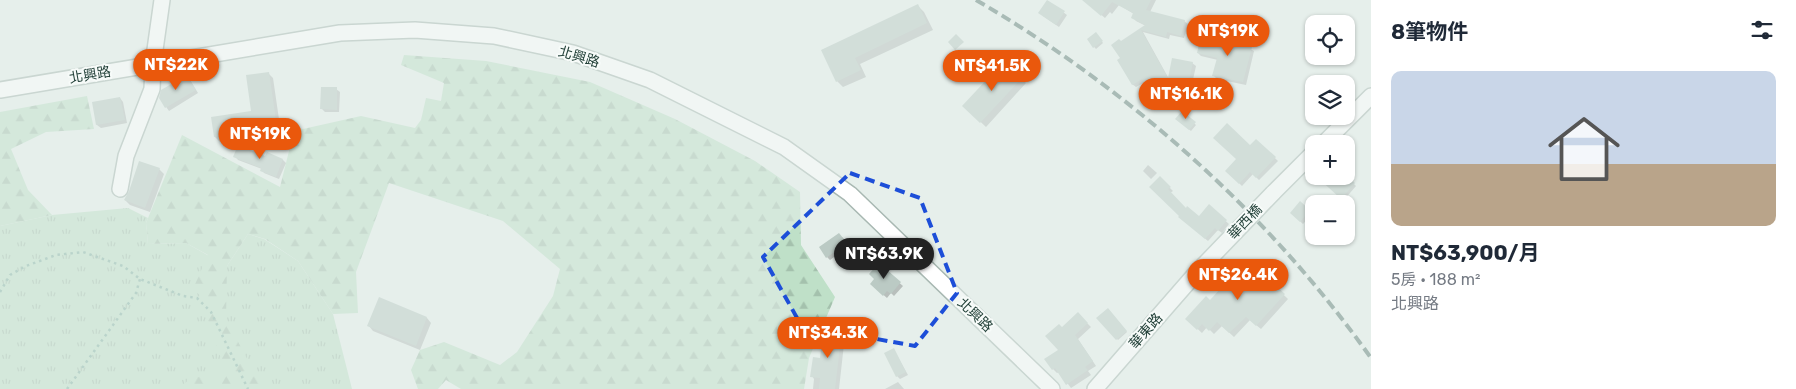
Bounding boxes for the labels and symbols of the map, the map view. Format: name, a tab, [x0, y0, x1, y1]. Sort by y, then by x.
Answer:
pin: NT$19K	[1187, 15, 1269, 57]
street label: 北興路	[556, 43, 602, 71]
pin: NT$22K	[135, 48, 217, 91]
pin: NT$41.5K	[940, 49, 1044, 92]
street label: 北興路	[68, 63, 112, 87]
pin: NT$16.1K	[1134, 78, 1238, 120]
pin: NT$19K	[219, 118, 301, 160]
street label: 華西橋	[1224, 201, 1266, 243]
pin: NT$63.9K	[832, 238, 936, 280]
pin: NT$26.4K	[1186, 258, 1290, 301]
street label: 北興路	[954, 294, 996, 336]
street label: 華東路	[1126, 310, 1166, 352]
pin: NT$34.3K	[776, 316, 880, 359]

